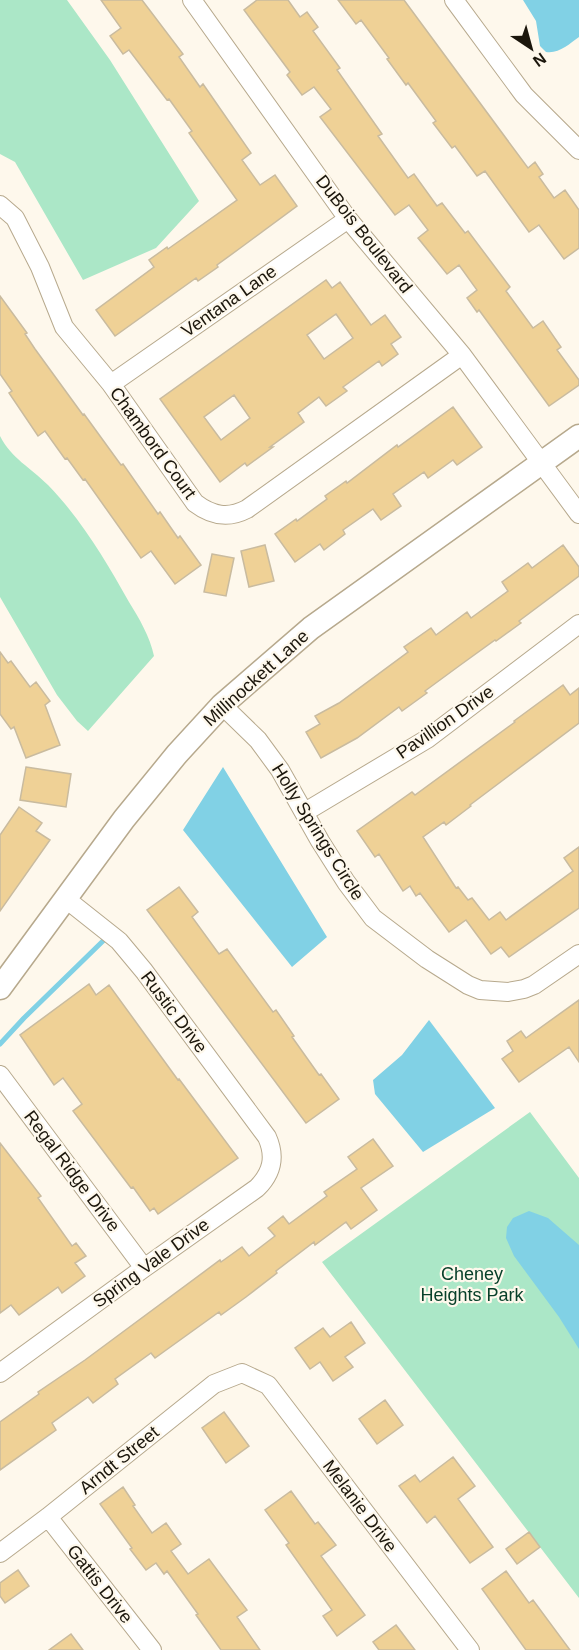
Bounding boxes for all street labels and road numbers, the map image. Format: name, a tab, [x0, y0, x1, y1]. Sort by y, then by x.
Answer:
street label: DuBois Boulevard	[312, 171, 416, 297]
street label: Ventana Lane	[178, 261, 280, 341]
street label: Chambord Court	[106, 383, 200, 503]
street label: Millinockett Lane	[199, 626, 313, 730]
street label: Pavillion Drive	[393, 681, 497, 763]
street label: Holly Springs Circle	[268, 760, 368, 904]
street label: Rustic Drive	[137, 967, 211, 1057]
street label: Regal Ridge Drive	[20, 1107, 124, 1235]
street label: Spring Vale Drive	[89, 1214, 213, 1312]
street label: Arndt Street	[75, 1422, 163, 1498]
street label: Melanie Drive	[319, 1456, 401, 1556]
street label: Gattis Drive	[63, 1541, 137, 1627]

